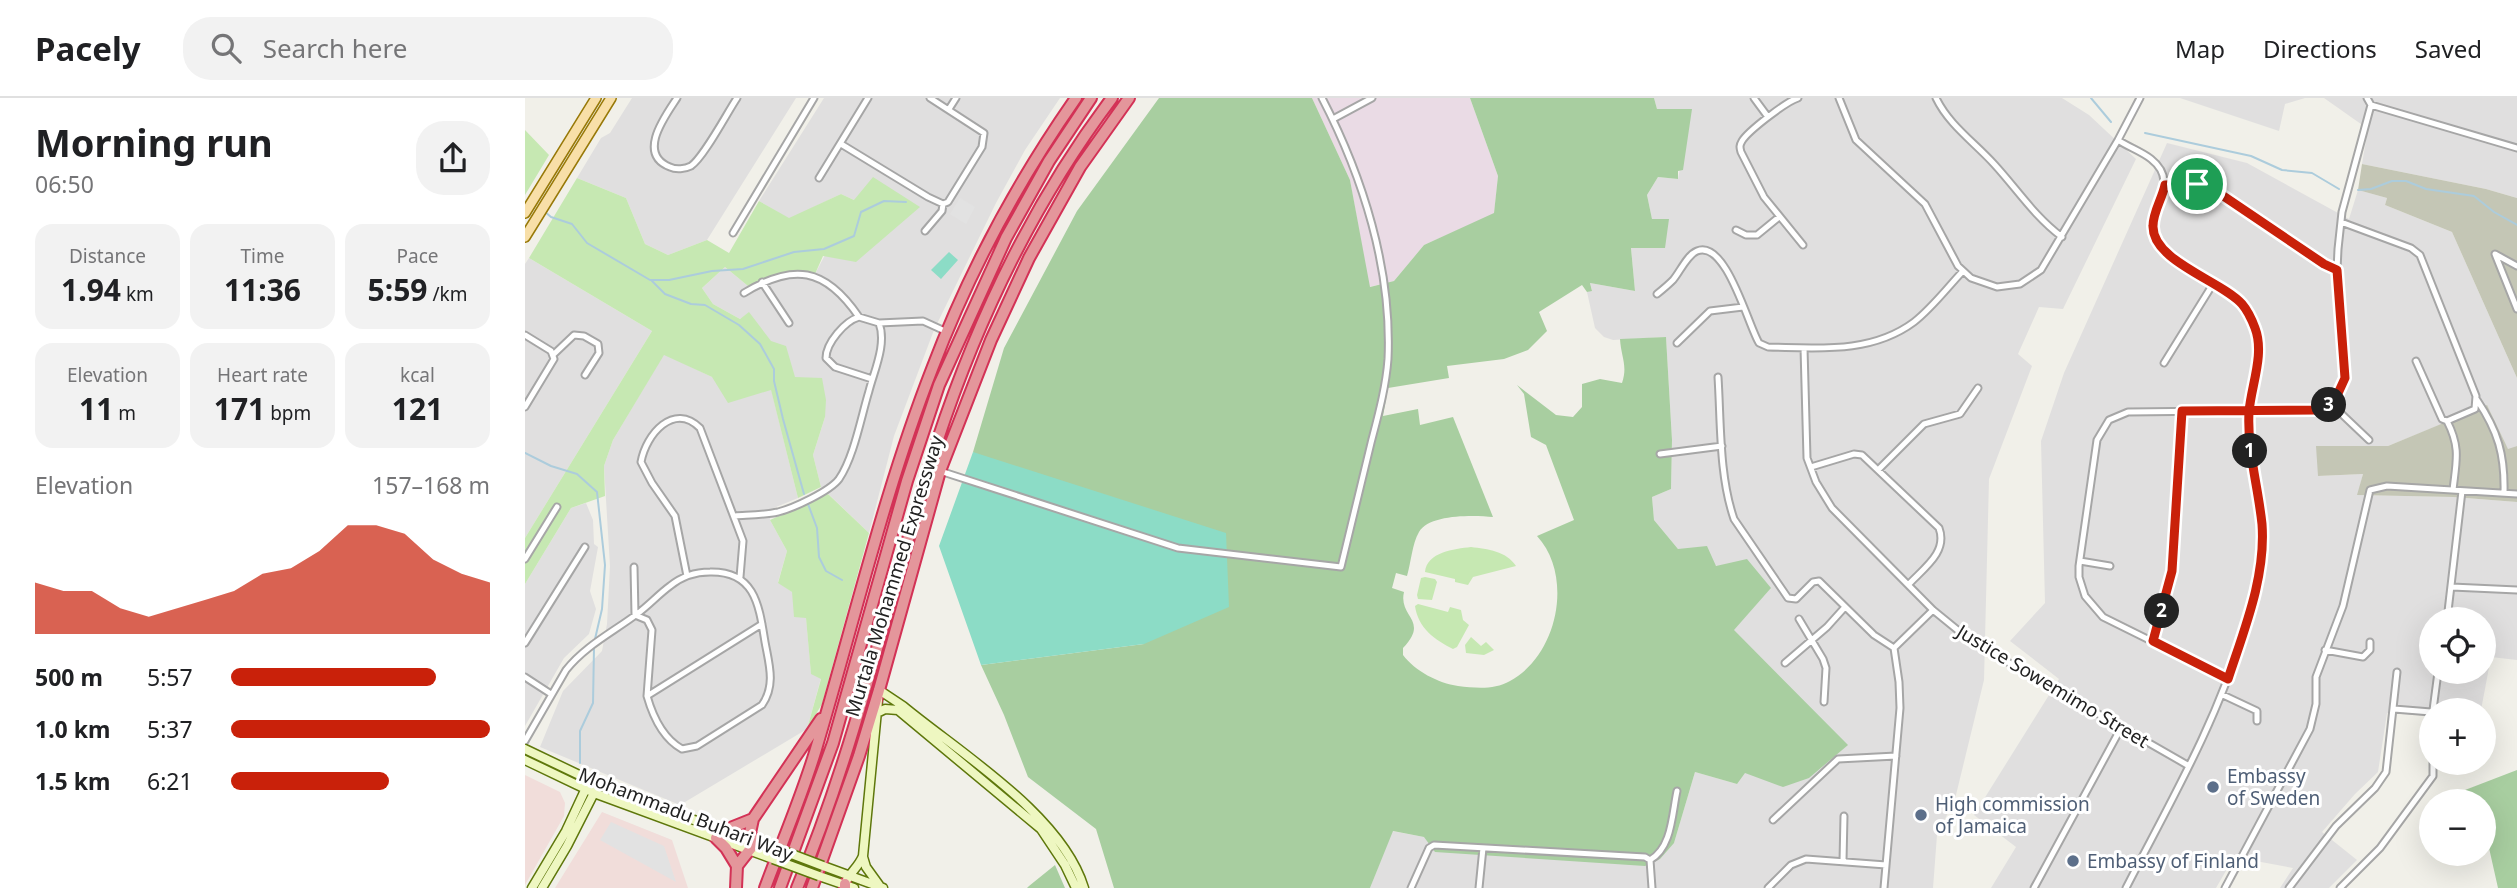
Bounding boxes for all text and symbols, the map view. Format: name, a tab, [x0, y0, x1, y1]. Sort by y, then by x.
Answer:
search box	[183, 17, 673, 80]
text: Pacely	[35, 26, 141, 71]
icon: search	[207, 29, 245, 67]
text: Search here	[263, 30, 407, 66]
text: Map	[2175, 32, 2225, 65]
text: Directions	[2263, 32, 2377, 65]
text: Saved	[2415, 32, 2482, 65]
text: Morning run	[35, 116, 273, 168]
button: share	[416, 121, 490, 195]
pin	[2167, 154, 2227, 214]
icon: arrive	[2178, 165, 2216, 203]
text: 06:50	[35, 168, 94, 200]
text: Distance	[69, 243, 146, 269]
text: Time	[241, 243, 284, 269]
text: Pace	[397, 243, 439, 269]
text: 1.94	[61, 269, 121, 310]
text: 11:36	[224, 269, 301, 310]
text: 5:59	[368, 269, 428, 310]
text: km	[121, 281, 154, 307]
text: /km	[428, 281, 467, 307]
text: Elevation	[67, 362, 148, 388]
text: Heart rate	[217, 362, 308, 388]
text: kcal	[400, 362, 435, 388]
text: 11	[79, 388, 113, 429]
text: 171	[214, 388, 265, 429]
text: 121	[392, 388, 443, 429]
pin: 3	[2311, 388, 2347, 422]
text: 3	[2323, 391, 2334, 417]
text: m	[113, 400, 136, 426]
text: bpm	[265, 400, 311, 426]
street label: Murtala Mohammed Expressway	[839, 432, 949, 720]
pin: 1	[2233, 434, 2267, 468]
text: 1	[2244, 437, 2255, 463]
text: Elevation	[35, 469, 133, 501]
text: 157–168 m	[372, 469, 490, 501]
pin: 2	[2145, 594, 2179, 628]
text: 2	[2156, 597, 2167, 623]
map controls	[2419, 607, 2496, 866]
button: locate	[2419, 607, 2496, 684]
street label: Justice Sowemimo Street	[1950, 617, 2154, 754]
text: 500 m	[35, 661, 103, 693]
text: 5:57	[147, 661, 193, 693]
button: +	[2419, 698, 2496, 775]
text: 1.0 km	[35, 713, 110, 745]
text: 5:37	[147, 713, 193, 745]
street label: Mohammadu Buhari Way	[575, 761, 797, 867]
place label: Embassy of Sweden	[2227, 763, 2320, 811]
text: 1.5 km	[35, 765, 110, 797]
text: 6:21	[147, 765, 193, 797]
marker: Embassy of Sweden	[2205, 779, 2221, 795]
button: −	[2419, 789, 2496, 866]
place label: High commission of Jamaica	[1935, 791, 2090, 839]
marker: High commission of Jamaica	[1913, 807, 1929, 823]
place label: Embassy of Finland	[2087, 848, 2259, 874]
marker: Embassy of Finland	[2065, 853, 2081, 869]

